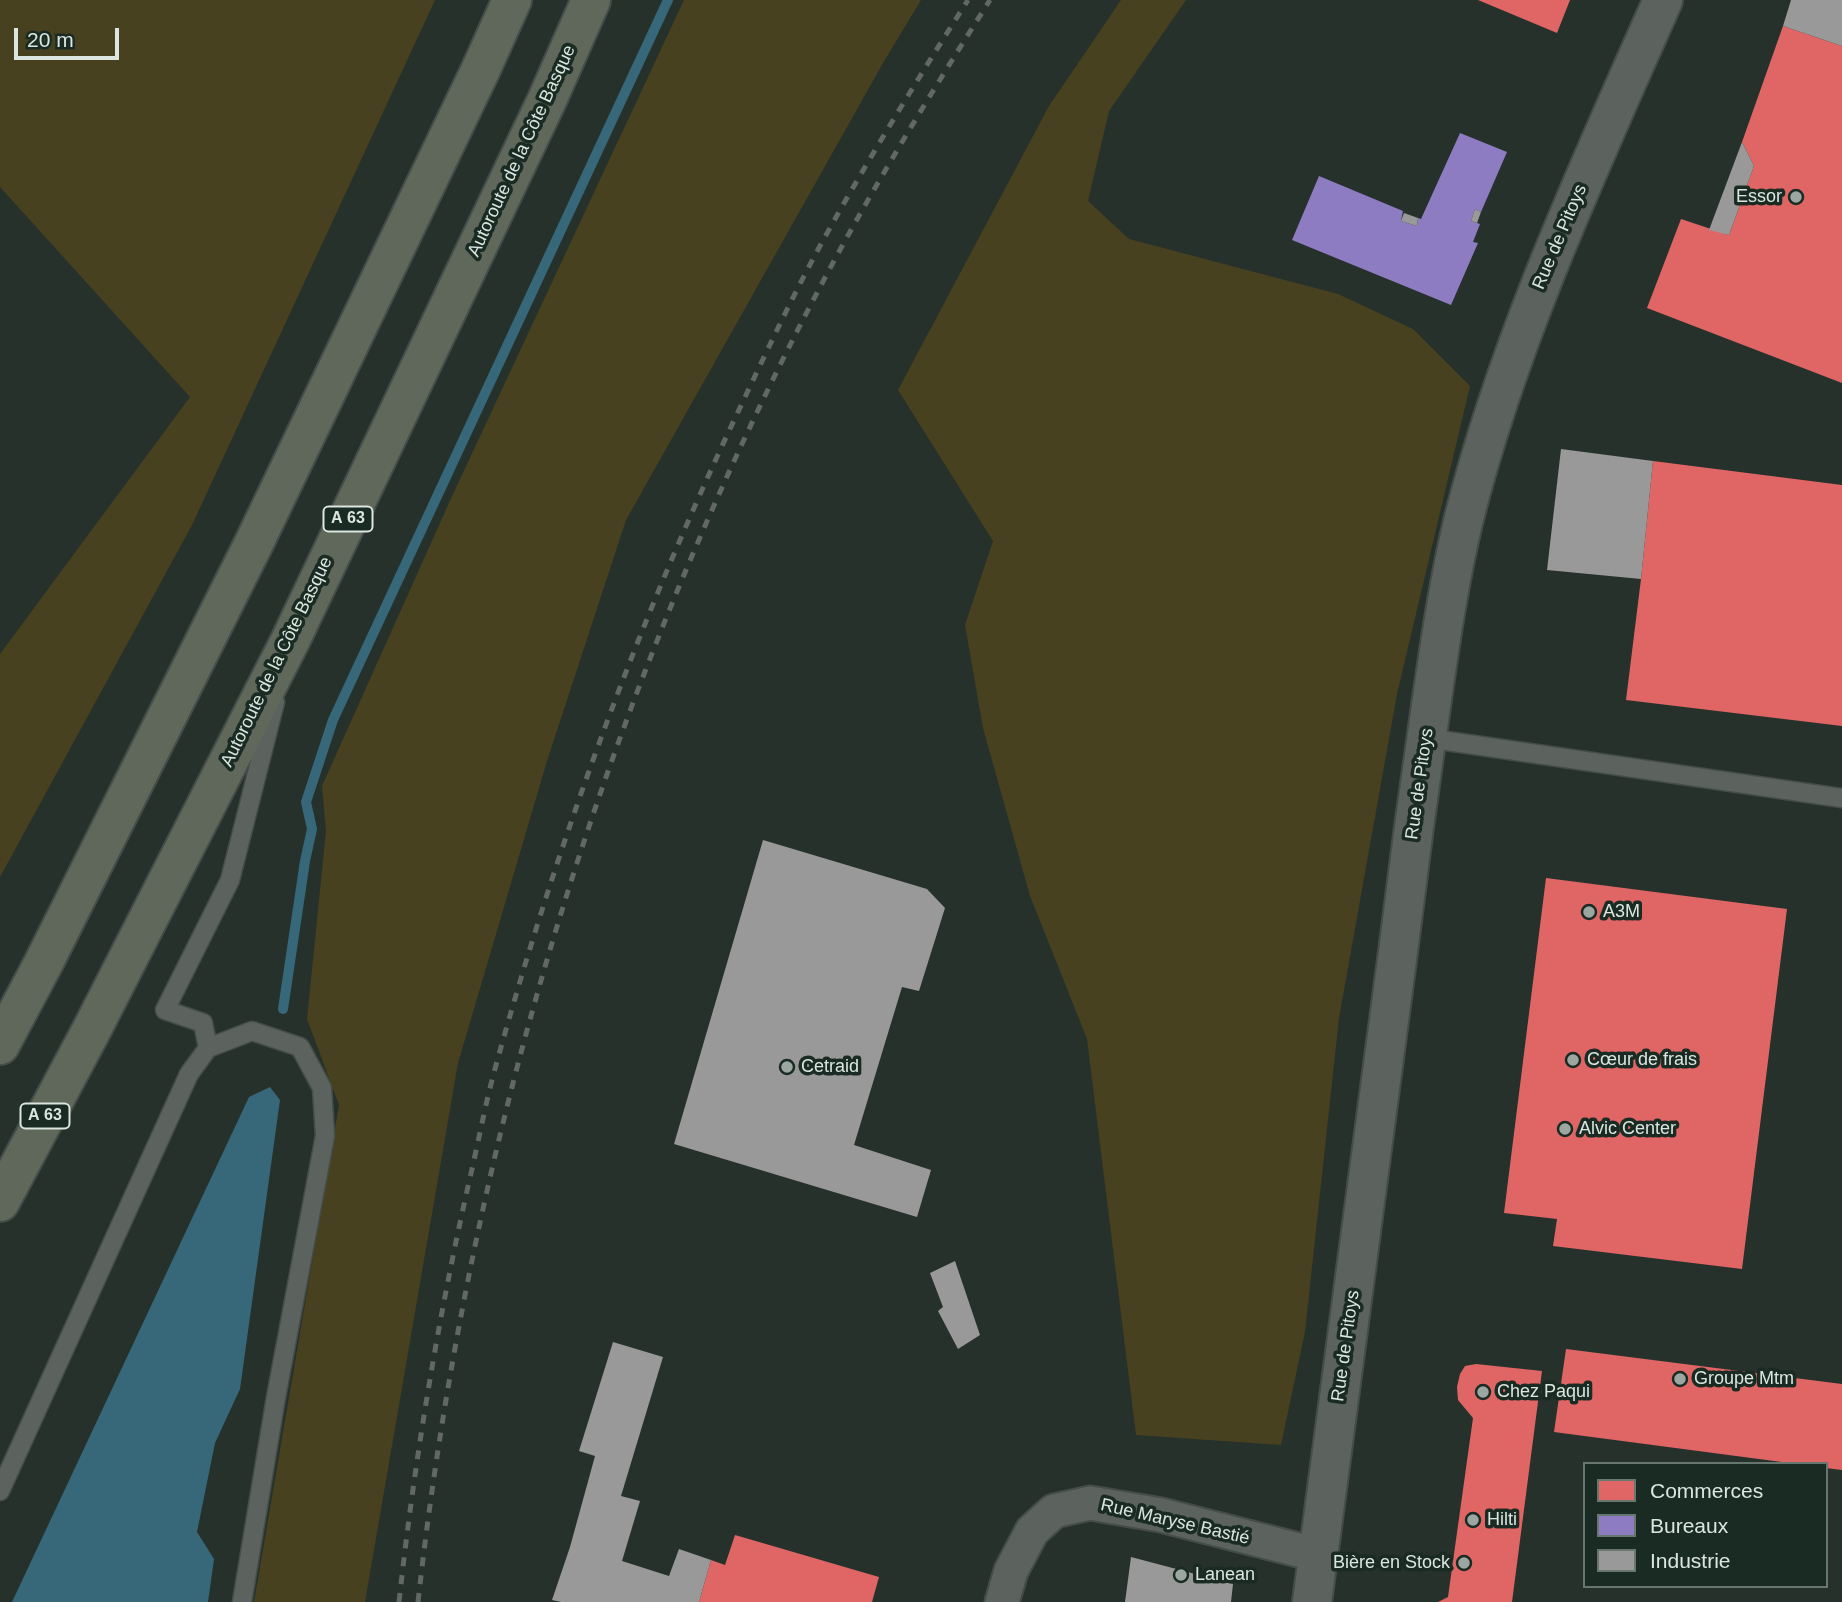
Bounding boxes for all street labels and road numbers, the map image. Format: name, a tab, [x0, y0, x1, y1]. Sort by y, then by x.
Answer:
street label: Autoroute de la Côte Basque	[463, 42, 581, 260]
street label: Rue de Pitoys	[1528, 181, 1592, 293]
road number: A 63	[324, 506, 372, 532]
street label: Autoroute de la Côte Basque	[217, 553, 337, 771]
street label: Rue de Pitoys	[1402, 727, 1438, 841]
road number: A 63	[20, 1104, 70, 1128]
street label: Rue de Pitoys	[1328, 1289, 1364, 1403]
street label: Rue Maryse Bastié	[1098, 1494, 1252, 1550]

